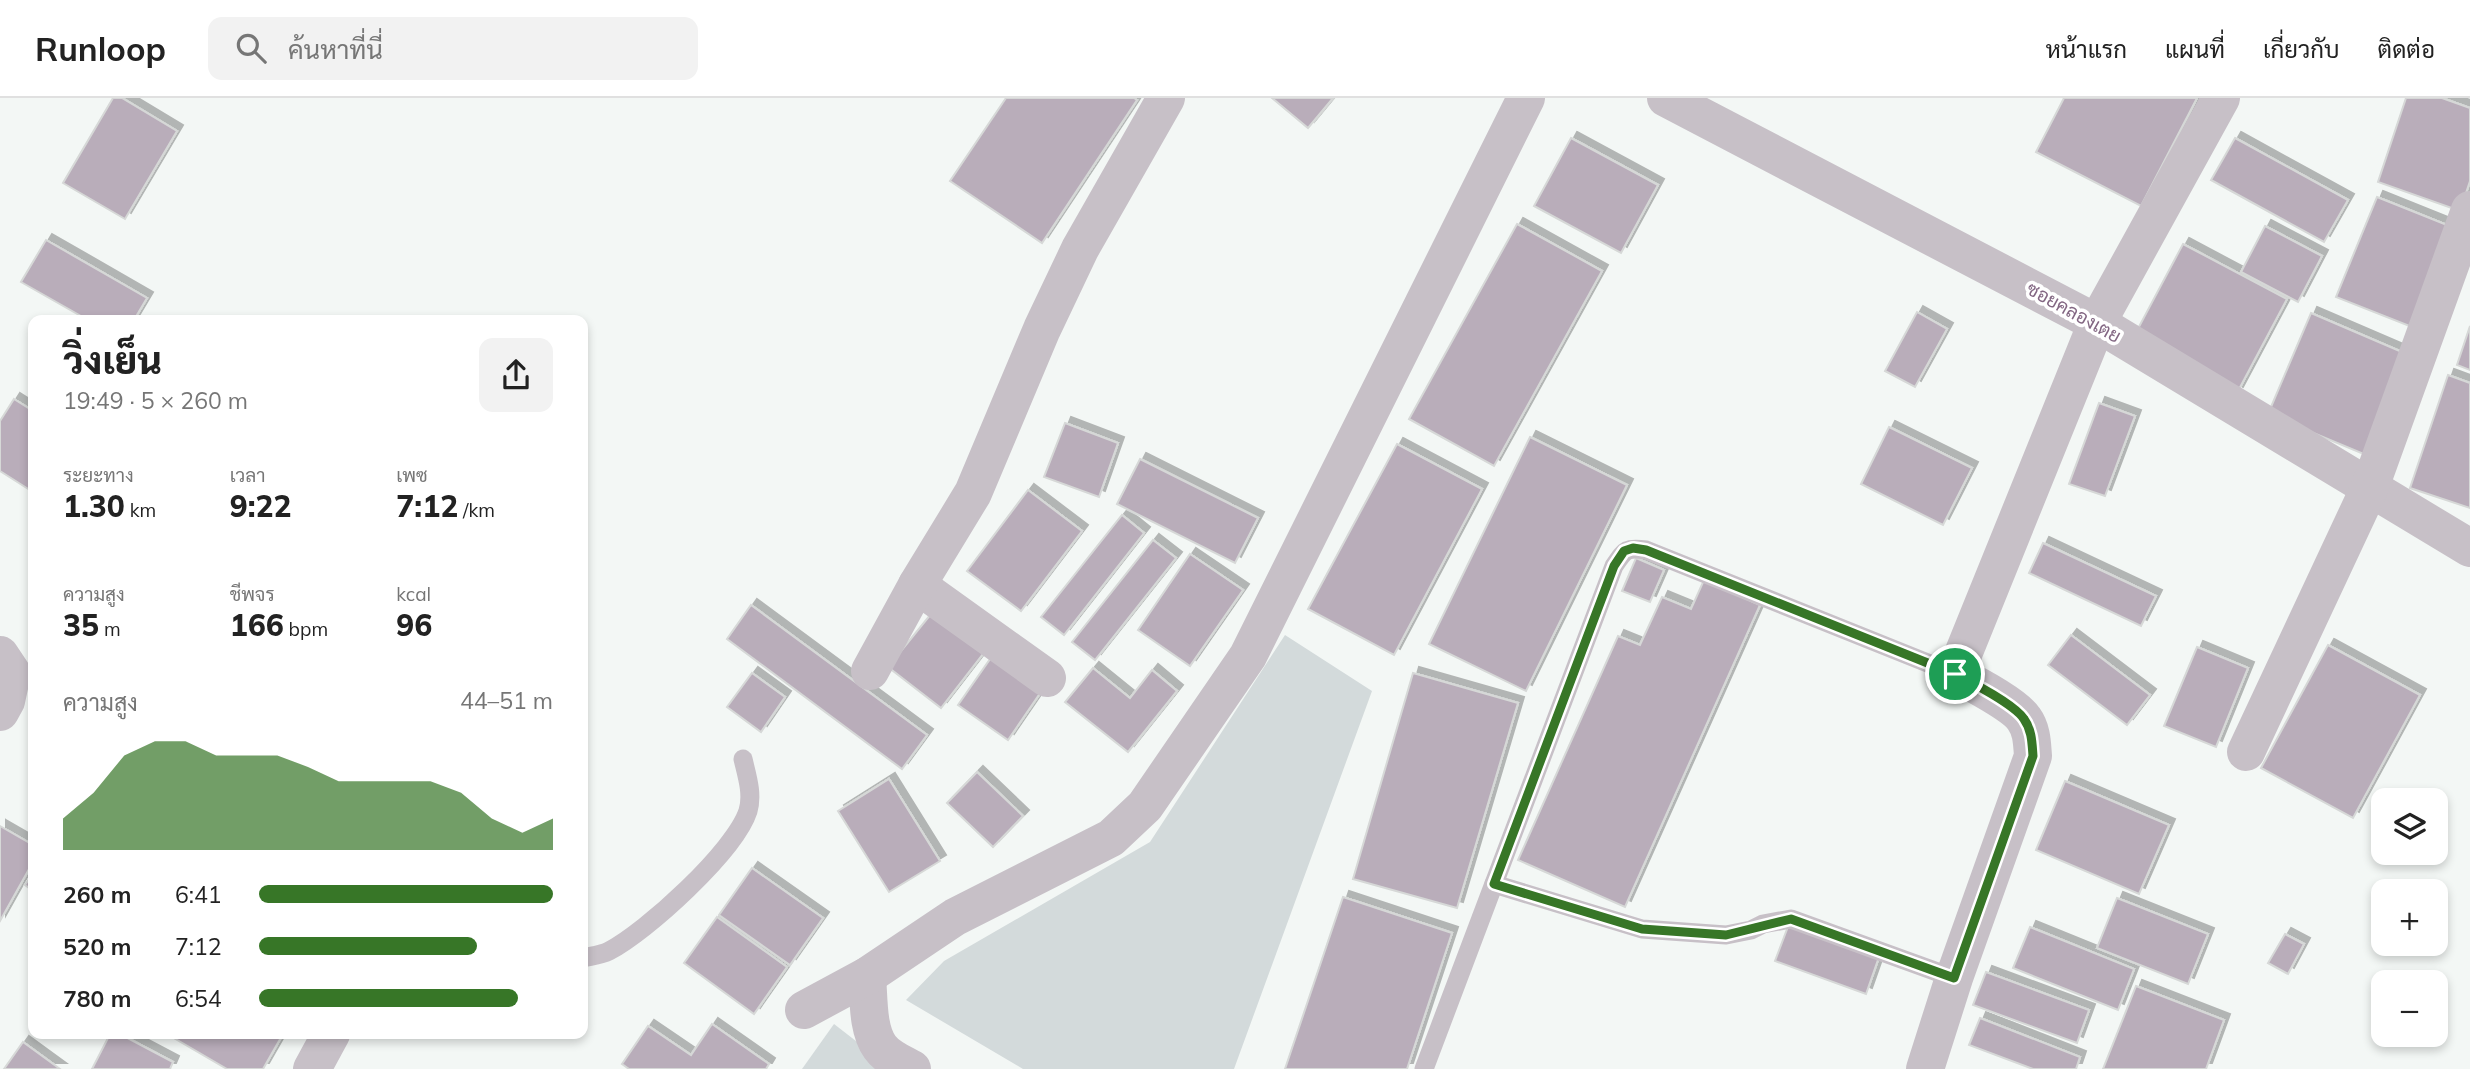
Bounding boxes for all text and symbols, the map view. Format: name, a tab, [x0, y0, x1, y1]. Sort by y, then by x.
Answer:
search box	[208, 17, 698, 80]
text: Runloop	[35, 28, 166, 69]
icon: search	[232, 29, 270, 67]
text: ค้นหาที่นี่	[288, 33, 383, 66]
text: หน้าแรก	[2046, 34, 2127, 64]
text: แผนที่	[2165, 34, 2225, 64]
text: เกี่ยวกับ	[2263, 34, 2340, 64]
text: ติดต่อ	[2378, 34, 2435, 64]
street label: ซอยคลองเตย	[2023, 276, 2125, 348]
text: วิ่งเย็น	[63, 336, 162, 384]
button: share	[479, 338, 553, 412]
text: 19:49 · 5 × 260 m	[63, 386, 248, 415]
text: ระยะทาง	[63, 463, 134, 487]
text: เวลา	[230, 463, 266, 487]
text: เพซ	[396, 463, 428, 487]
text: 1.30	[63, 487, 125, 525]
text: 9:22	[230, 487, 291, 525]
text: 7:12	[396, 487, 458, 525]
text: km	[125, 498, 156, 522]
text: /km	[458, 498, 495, 522]
text: ความสูง	[63, 582, 125, 606]
text: ชีพจร	[230, 582, 275, 606]
text: kcal	[396, 582, 431, 606]
text: 35	[63, 606, 99, 644]
text: 166	[230, 606, 284, 644]
text: 96	[396, 606, 432, 644]
text: m	[99, 617, 121, 641]
text: bpm	[284, 617, 328, 641]
pin	[1925, 644, 1985, 704]
icon: arrive	[1936, 655, 1974, 693]
text: 44–51 m	[460, 686, 553, 715]
text: ความสูง	[63, 688, 138, 717]
map controls	[2371, 788, 2448, 1047]
button: layers	[2371, 788, 2448, 865]
button: +	[2371, 879, 2448, 956]
text: 260 m	[63, 880, 131, 909]
text: 6:41	[175, 880, 222, 909]
text: 520 m	[63, 932, 131, 961]
text: 7:12	[175, 932, 222, 961]
button: −	[2371, 970, 2448, 1047]
text: 780 m	[63, 984, 131, 1013]
text: 6:54	[175, 984, 222, 1013]

